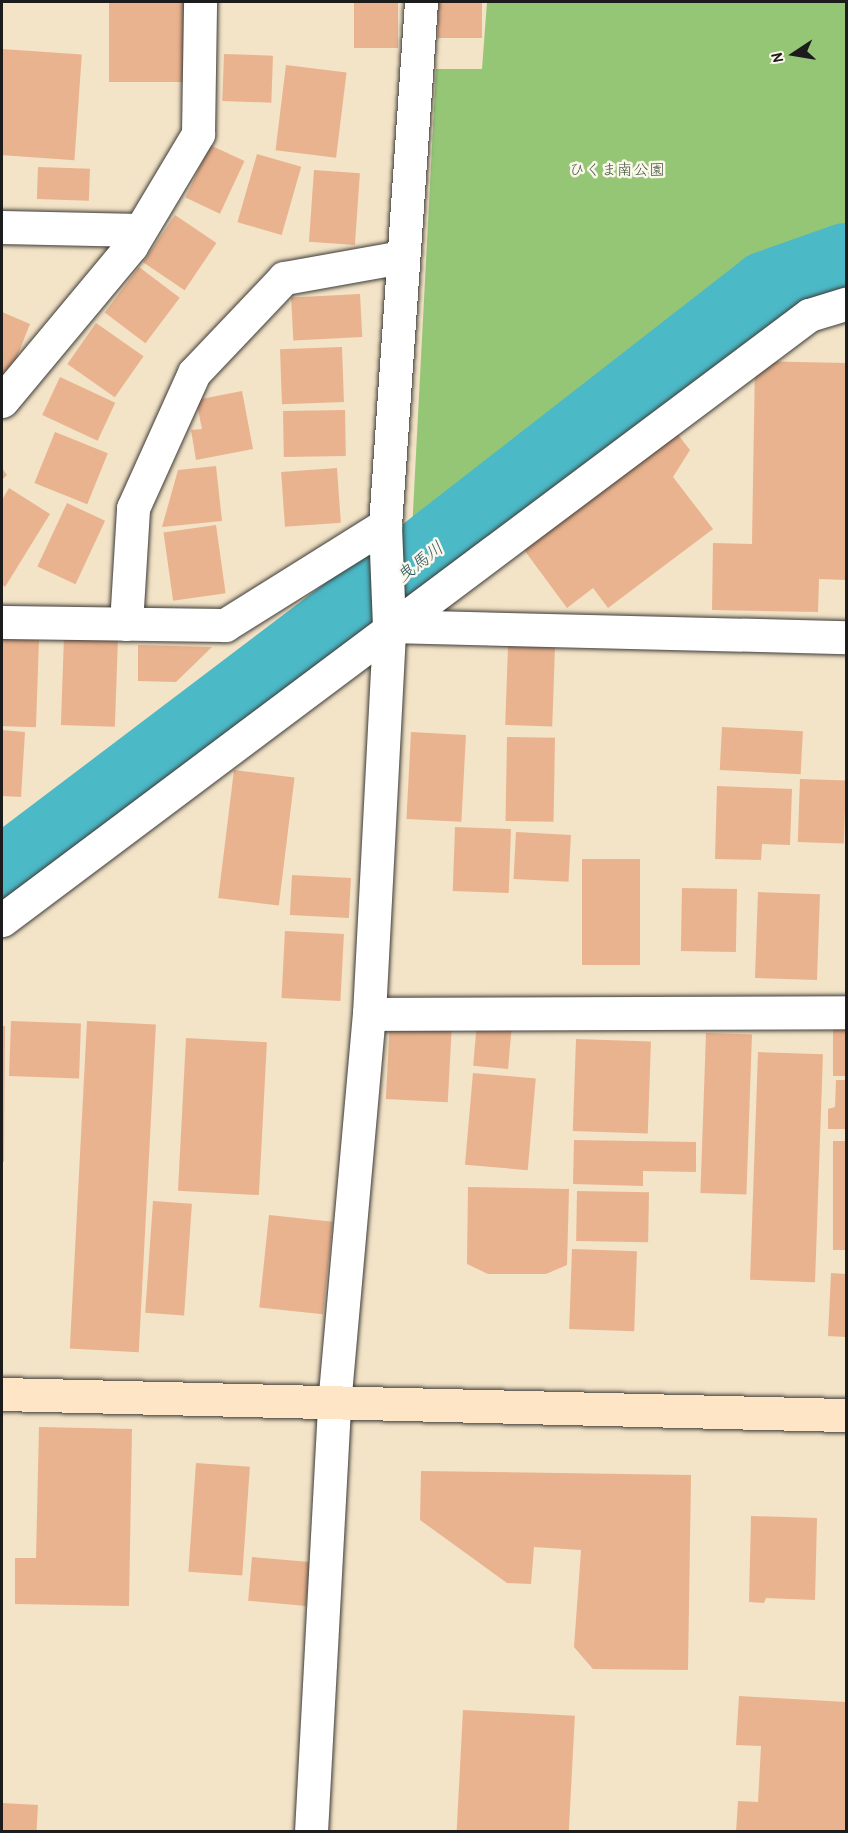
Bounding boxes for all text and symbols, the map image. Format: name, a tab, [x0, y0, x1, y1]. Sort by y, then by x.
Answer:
north arrow	[764, 24, 824, 84]
text: N	[765, 51, 788, 64]
park label: ひくま南公園	[569, 159, 665, 179]
water label: 曳馬川	[392, 537, 448, 587]

